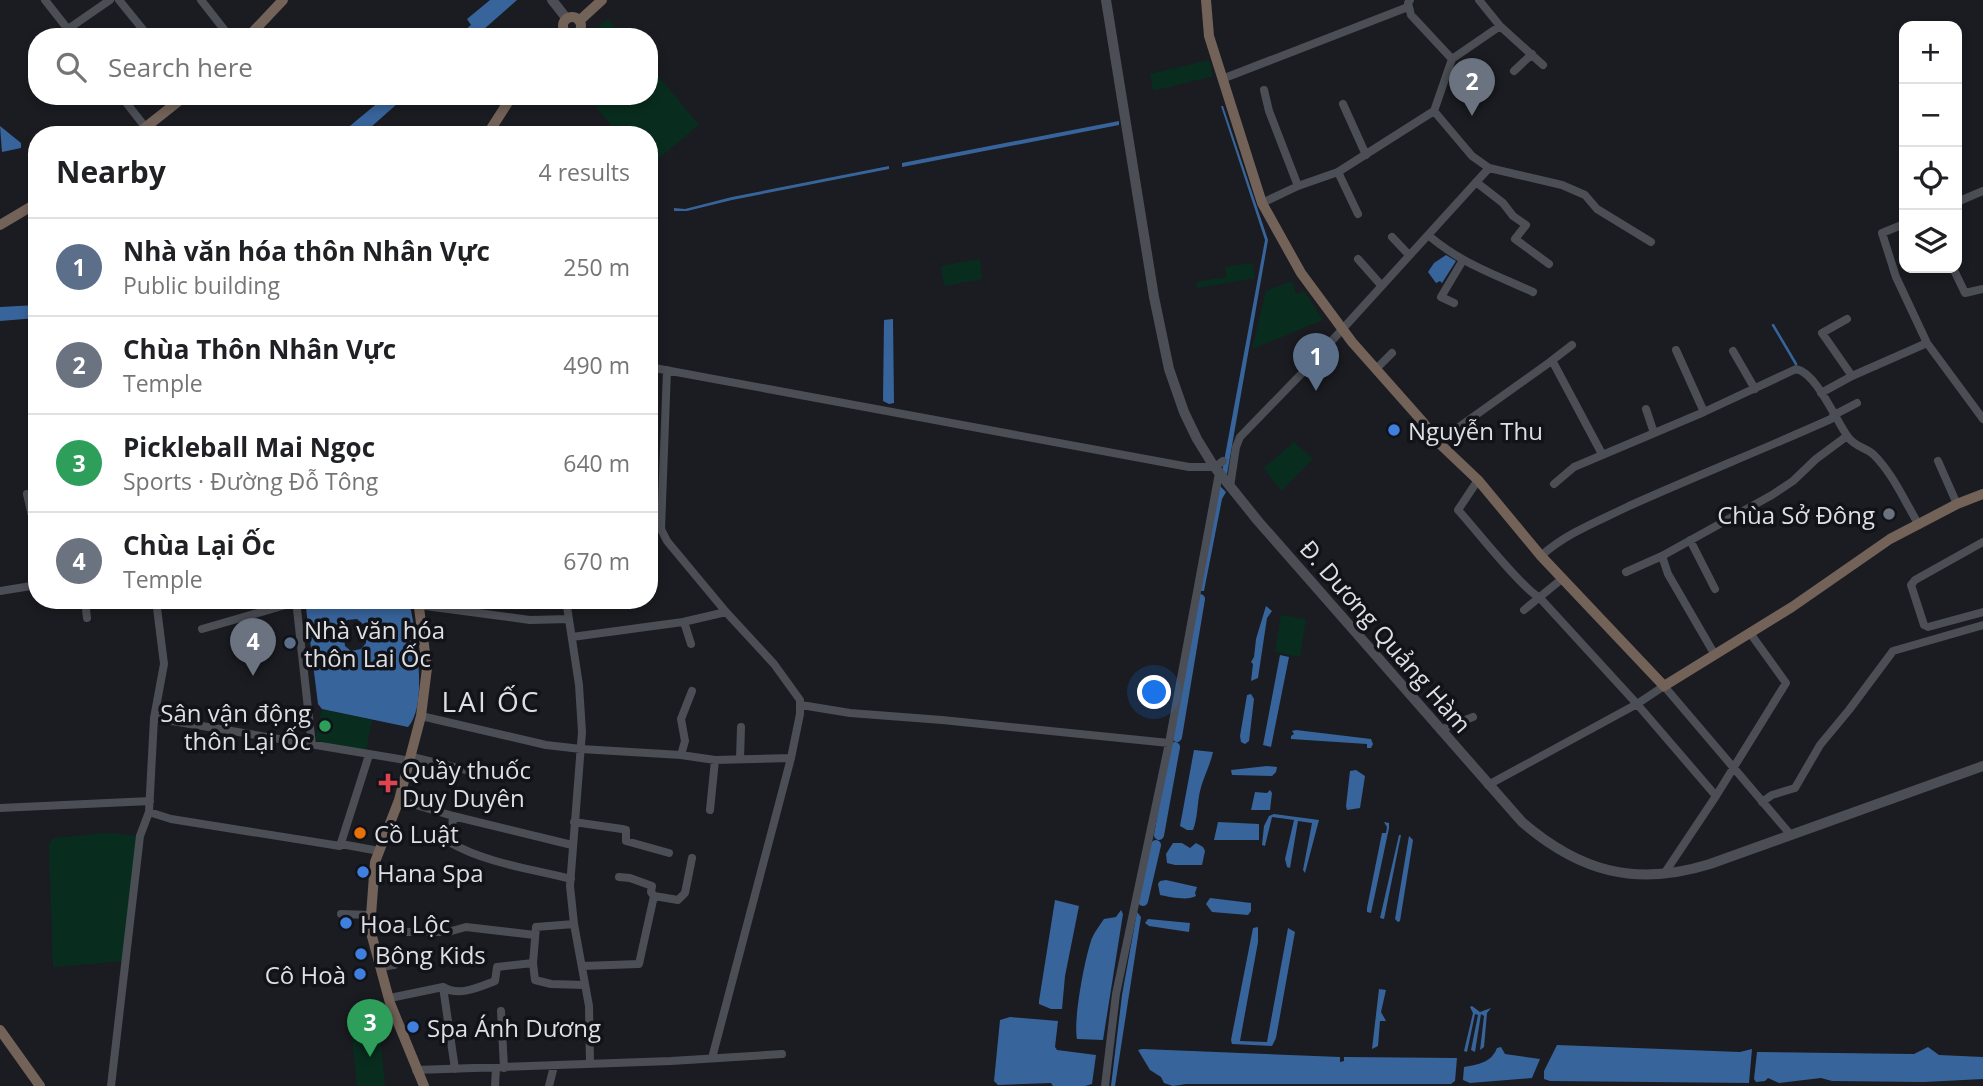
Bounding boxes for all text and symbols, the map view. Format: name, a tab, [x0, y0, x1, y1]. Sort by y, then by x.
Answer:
map controls	[1899, 21, 1962, 273]
button: +	[1899, 21, 1962, 84]
search box	[28, 28, 658, 105]
icon: search	[52, 48, 90, 86]
text: Search here	[108, 49, 253, 85]
pin: 2	[1449, 58, 1495, 116]
button: −	[1899, 84, 1962, 147]
button: locate	[1899, 147, 1962, 210]
text: Nearby	[56, 151, 166, 192]
text: 4 results	[539, 156, 630, 188]
button: layers	[1899, 210, 1962, 273]
text: Nhà văn hóa thôn Nhân Vực	[123, 233, 490, 269]
text: 1	[72, 251, 86, 283]
text: 250 m	[563, 251, 630, 283]
text: Public building	[123, 269, 280, 301]
text: Chùa Thôn Nhân Vực	[123, 331, 396, 367]
pin: 1	[1293, 333, 1339, 391]
text: 2	[72, 349, 86, 381]
text: 490 m	[563, 349, 630, 381]
text: Temple	[123, 367, 203, 399]
place label: Nguyễn Thu	[1408, 414, 1543, 447]
marker: Nguyễn Thu	[1386, 422, 1402, 438]
text: Pickleball Mai Ngọc	[123, 429, 375, 465]
text: 3	[72, 447, 86, 479]
text: 640 m	[563, 447, 630, 479]
text: Sports · Đường Đỗ Tông	[123, 465, 378, 497]
place label: Chùa Sở Đông	[1717, 498, 1875, 531]
marker: Chùa Sở Đông	[1881, 506, 1897, 522]
text: Chùa Lại Ốc	[123, 527, 275, 563]
street label: Đ. Dương Quảng Hàm	[1293, 532, 1479, 740]
text: 4	[72, 545, 86, 577]
text: 670 m	[563, 545, 630, 577]
text: Temple	[123, 563, 203, 595]
place label: Nhà văn hóa thôn Lai Ốc	[304, 613, 445, 674]
pin: 4	[230, 618, 276, 676]
marker: Nhà văn hóa thôn Lai Ốc	[282, 635, 298, 651]
your location	[1137, 675, 1171, 709]
district label: LAI ỐC	[442, 682, 540, 720]
place label: Sân vận động thôn Lại Ốc	[160, 696, 311, 757]
marker: Sân vận động thôn Lại Ốc	[317, 718, 333, 734]
place label: Quầy thuốc Duy Duyên	[402, 753, 531, 814]
marker: Quầy thuốc Duy Duyên	[380, 775, 396, 791]
place label: Cồ Luật	[374, 817, 459, 850]
marker: Cồ Luật	[352, 825, 368, 841]
place label: Hana Spa	[377, 856, 484, 889]
marker: Hana Spa	[355, 864, 371, 880]
place label: Hoa Lộc	[360, 907, 450, 940]
marker: Hoa Lộc	[338, 915, 354, 931]
place label: Bông Kids	[375, 938, 486, 971]
marker: Bông Kids	[353, 946, 369, 962]
place label: Cô Hoà	[265, 958, 346, 991]
marker: Cô Hoà	[352, 966, 368, 982]
pin: 3	[347, 999, 393, 1057]
place label: Spa Ánh Dương	[427, 1011, 601, 1044]
marker: Spa Ánh Dương	[405, 1019, 421, 1035]

